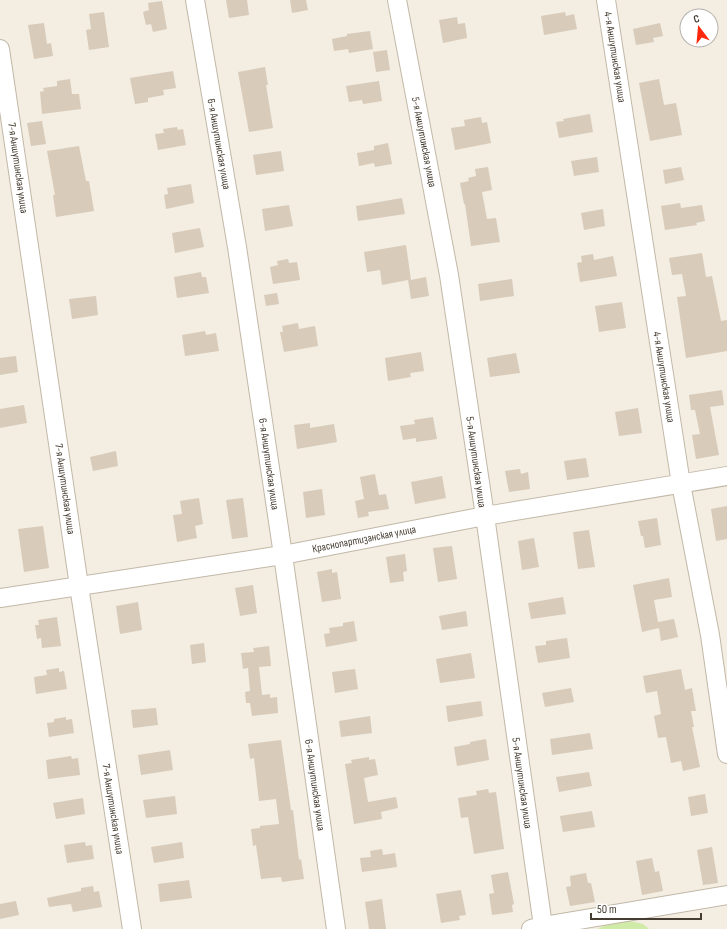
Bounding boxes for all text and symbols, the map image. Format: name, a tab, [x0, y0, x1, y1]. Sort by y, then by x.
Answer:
north arrow	[679, 8, 719, 48]
street label: 4-я Аншутинская улица	[601, 11, 629, 103]
text: С	[692, 12, 701, 26]
street label: 5-я Аншутинская улица	[409, 96, 439, 188]
street label: 6-я Аншутинская улица	[205, 97, 233, 191]
street label: 7-я Аншутинская улица	[5, 122, 31, 214]
street label: 4-я Аншутинская улица	[650, 331, 678, 423]
street label: 5-я Аншутинская улица	[463, 416, 489, 508]
street label: 6-я Аншутинская улица	[256, 417, 282, 511]
street label: 7-я Аншутинская улица	[52, 443, 78, 535]
street label: Краснопартизанская улица	[311, 523, 417, 555]
street label: 5-я Аншутинская улица	[509, 737, 535, 829]
street label: 6-я Аншутинская улица	[302, 738, 328, 832]
street label: 7-я Аншутинская улица	[99, 763, 127, 855]
scale bar	[591, 895, 701, 921]
text: 50 m	[597, 902, 617, 917]

